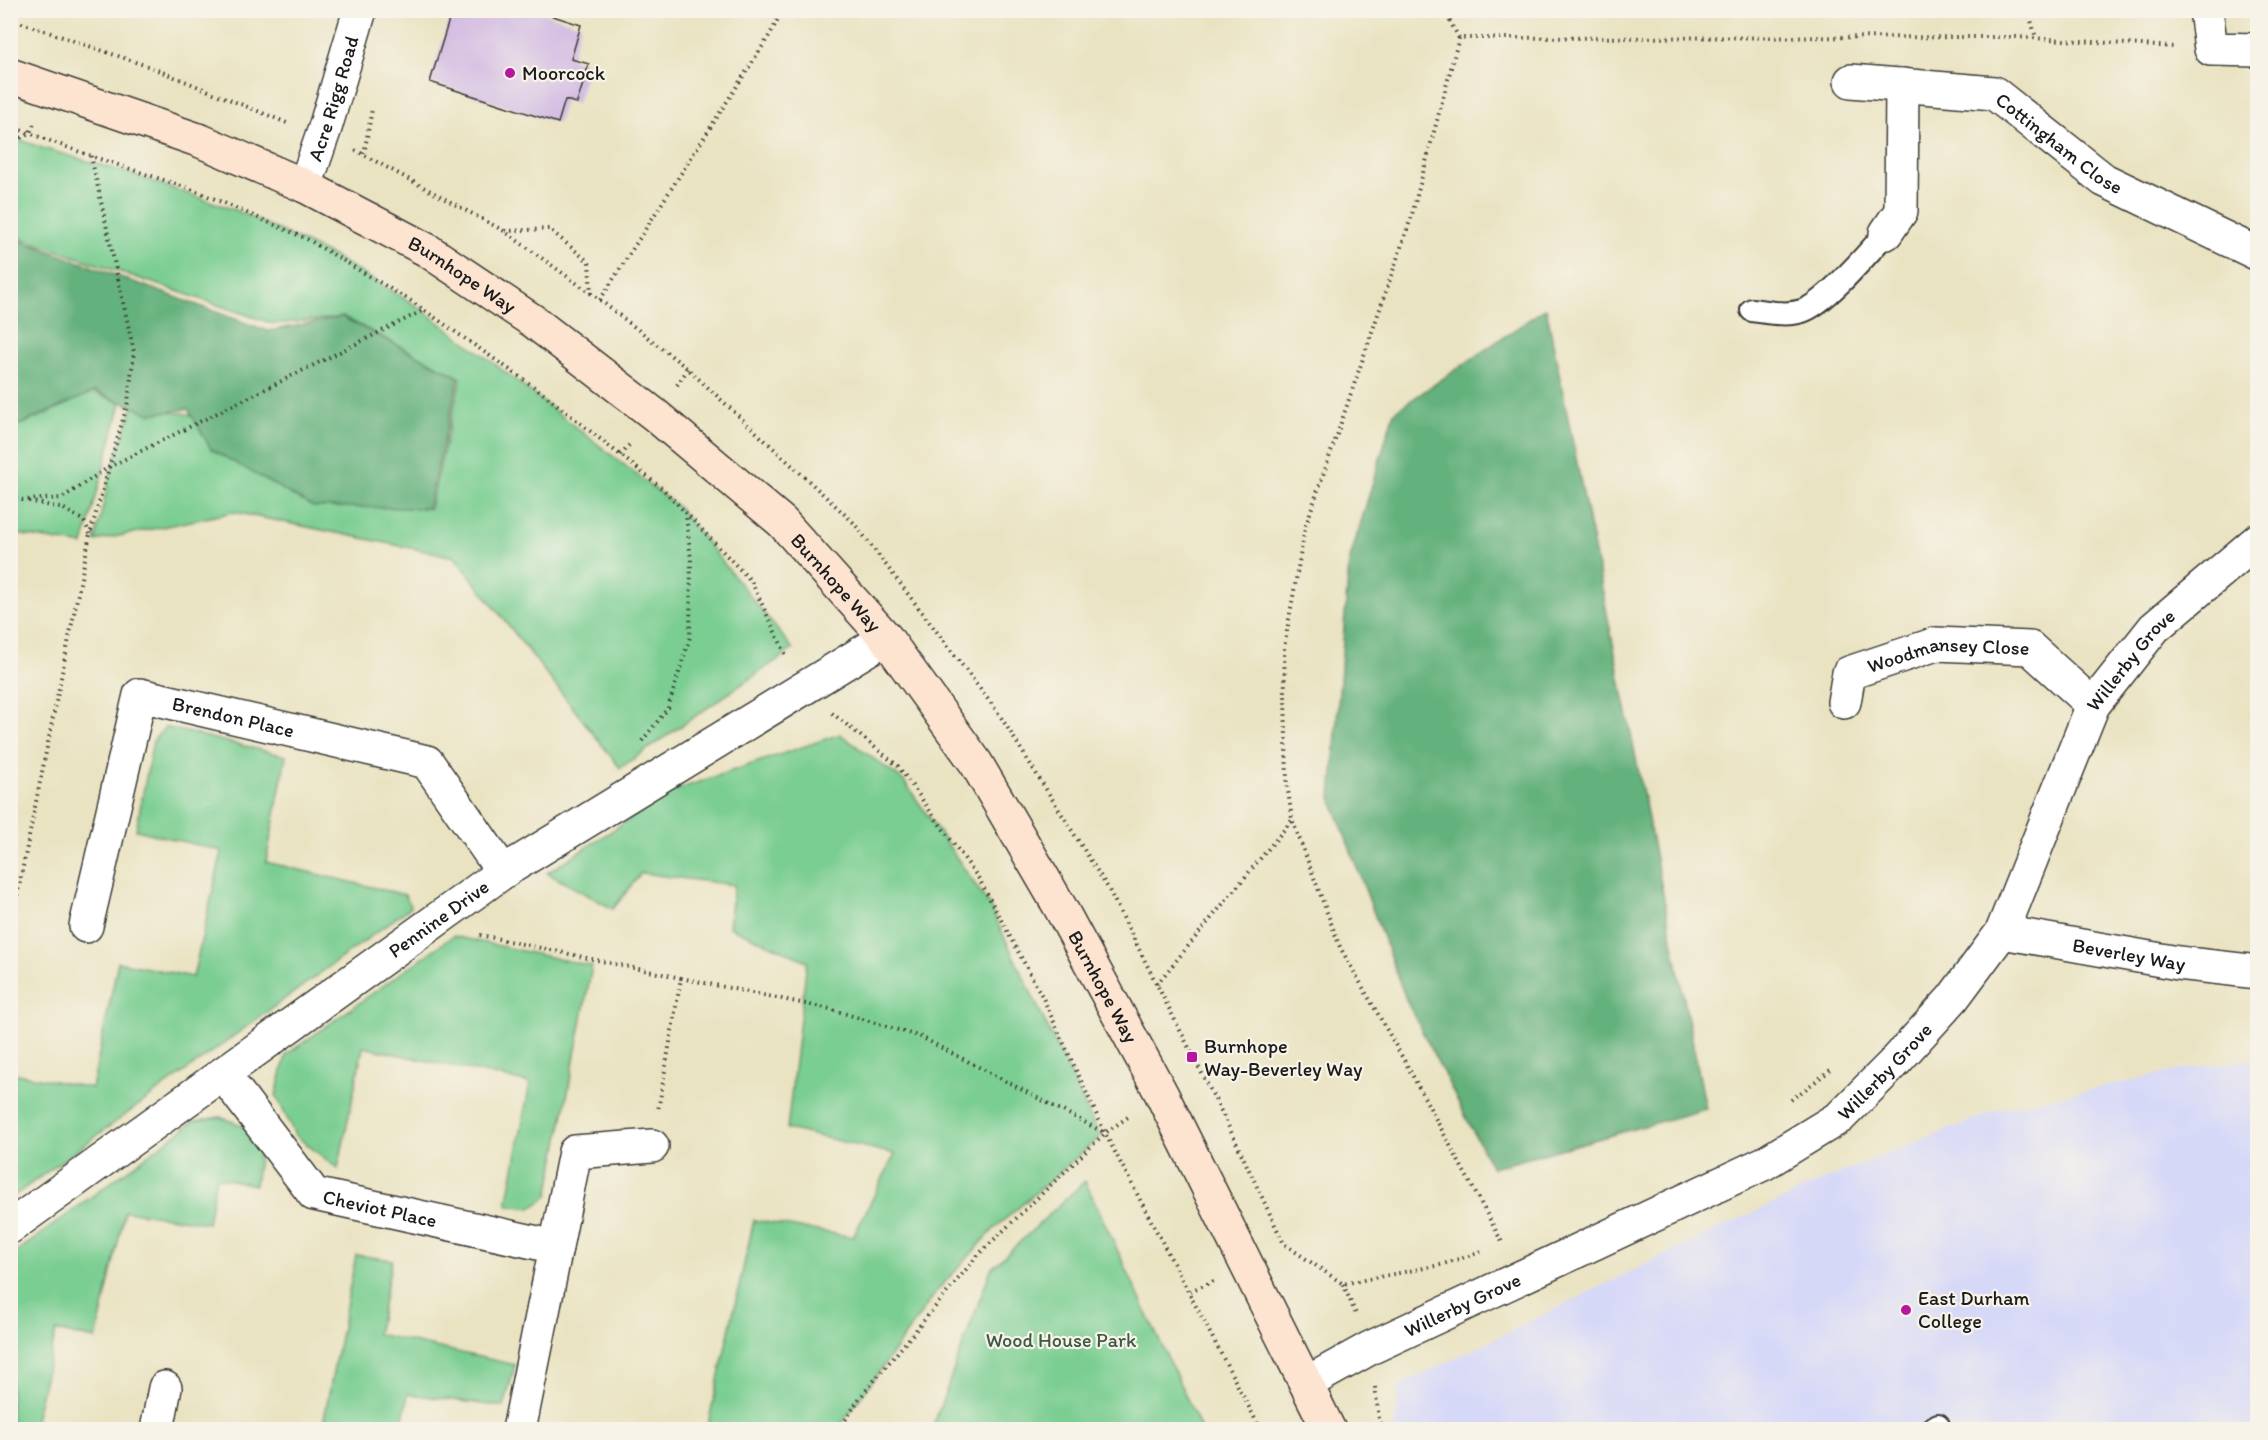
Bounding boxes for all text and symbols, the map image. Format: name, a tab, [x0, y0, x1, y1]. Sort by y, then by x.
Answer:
street label: Acre Rigg Road	[302, 33, 364, 164]
place label: Moorcock	[522, 61, 606, 85]
marker: Moorcock	[503, 66, 517, 80]
street label: Cottingham Close	[1991, 87, 2126, 199]
street label: Burnhope Way	[404, 230, 521, 319]
street label: Burnhope Way	[786, 528, 887, 637]
street label: Willerby Grove	[2081, 604, 2180, 716]
street label: Woodmansey Close	[1864, 632, 2030, 678]
street label: Brendon Place	[170, 691, 297, 743]
street label: Pennine Drive	[384, 874, 493, 963]
street label: Burnhope Way	[1063, 926, 1144, 1048]
street label: Beverley Way	[2071, 933, 2187, 976]
street label: Willerby Grove	[1832, 1018, 1937, 1125]
place label: Burnhope Way-Beverley Way	[1204, 1034, 1363, 1081]
marker: Burnhope Way-Beverley Way	[1185, 1050, 1199, 1064]
street label: Cheviot Place	[321, 1184, 439, 1233]
street label: Willerby Grove	[1400, 1267, 1524, 1342]
place label: East Durham College	[1918, 1286, 2030, 1333]
marker: East Durham College	[1899, 1303, 1913, 1317]
park label: Wood House Park	[986, 1328, 1137, 1352]

